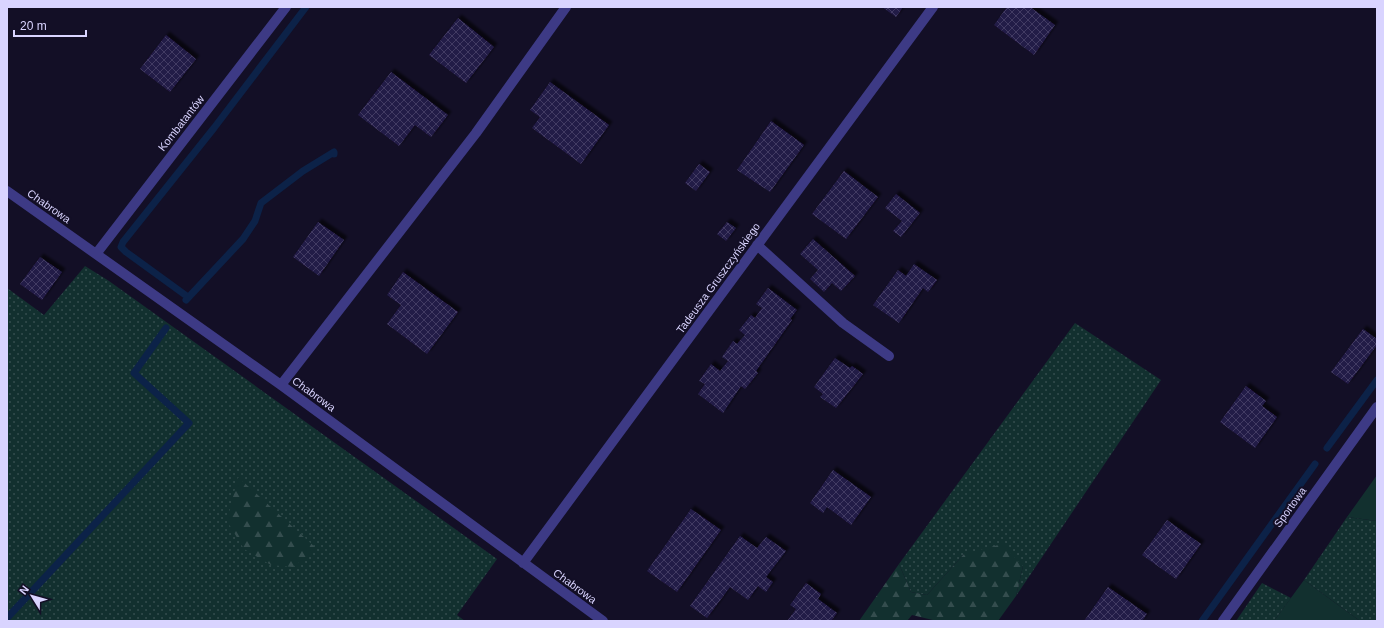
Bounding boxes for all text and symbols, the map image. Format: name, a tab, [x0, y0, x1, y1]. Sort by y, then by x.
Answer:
scale bar	[14, 12, 86, 38]
text: 20 m	[20, 19, 47, 33]
street label: Kombatantów	[156, 93, 206, 153]
street label: Chabrowa	[25, 187, 74, 226]
street label: Tadeusza Gruszczyńskiego	[674, 220, 762, 336]
street label: Chabrowa	[290, 374, 339, 414]
street label: Sportowa	[1271, 484, 1309, 529]
street label: Chabrowa	[551, 566, 600, 606]
north arrow	[12, 576, 52, 616]
text: N	[17, 583, 31, 597]

